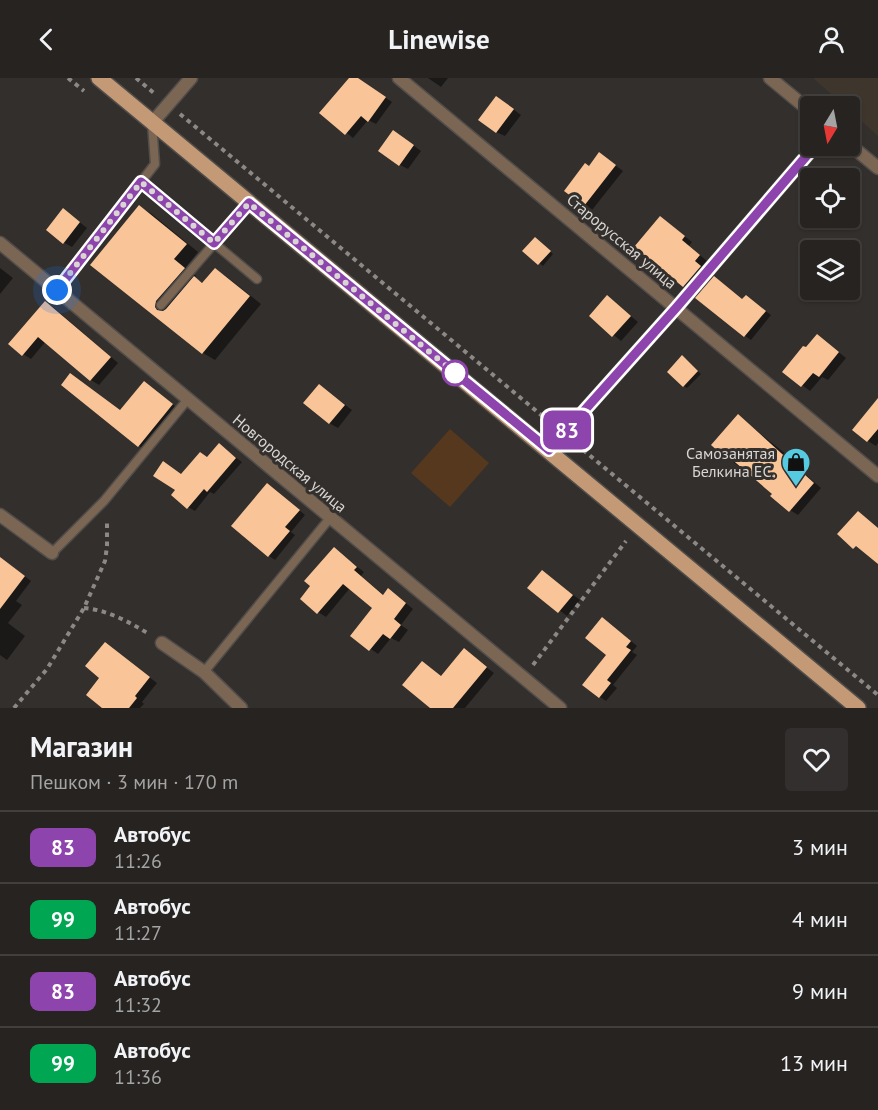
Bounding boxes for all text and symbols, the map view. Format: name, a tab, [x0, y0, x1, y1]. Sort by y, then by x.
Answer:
text: Linewise	[388, 22, 490, 56]
icon: back	[30, 23, 63, 56]
icon: person	[815, 23, 848, 56]
north arrow	[800, 96, 860, 156]
map controls	[800, 96, 860, 300]
button: locate	[800, 168, 860, 228]
street label: Старорусская улица	[563, 189, 681, 293]
button: layers	[800, 240, 860, 300]
your location	[42, 275, 72, 305]
unlabelled marker	[442, 360, 468, 386]
street label: Новгородская улица	[229, 409, 351, 517]
line badge: 83	[540, 410, 594, 450]
text: 83	[555, 417, 579, 444]
place label: Самозанятая Белкина ЕС.	[686, 443, 775, 481]
shop icon: Самозанятая Белкина ЕС.	[780, 446, 812, 488]
text: Магазин	[30, 728, 133, 765]
button: heart	[785, 728, 848, 791]
text: Пешком · 3 мин · 170 m	[30, 769, 238, 795]
text: Автобус	[114, 820, 191, 848]
text: 3 мин	[792, 833, 848, 861]
text: 83	[51, 834, 75, 861]
text: 11:26	[114, 848, 162, 874]
text: Автобус	[114, 892, 191, 920]
text: 4 мин	[792, 905, 848, 933]
text: 99	[51, 906, 75, 933]
text: 11:27	[114, 920, 162, 946]
text: Автобус	[114, 964, 191, 992]
text: 9 мин	[792, 977, 848, 1005]
text: 83	[51, 978, 75, 1005]
text: 11:32	[114, 992, 162, 1018]
text: Автобус	[114, 1036, 191, 1064]
text: 13 мин	[780, 1049, 848, 1077]
text: 99	[51, 1050, 75, 1077]
text: 11:36	[114, 1064, 162, 1090]

